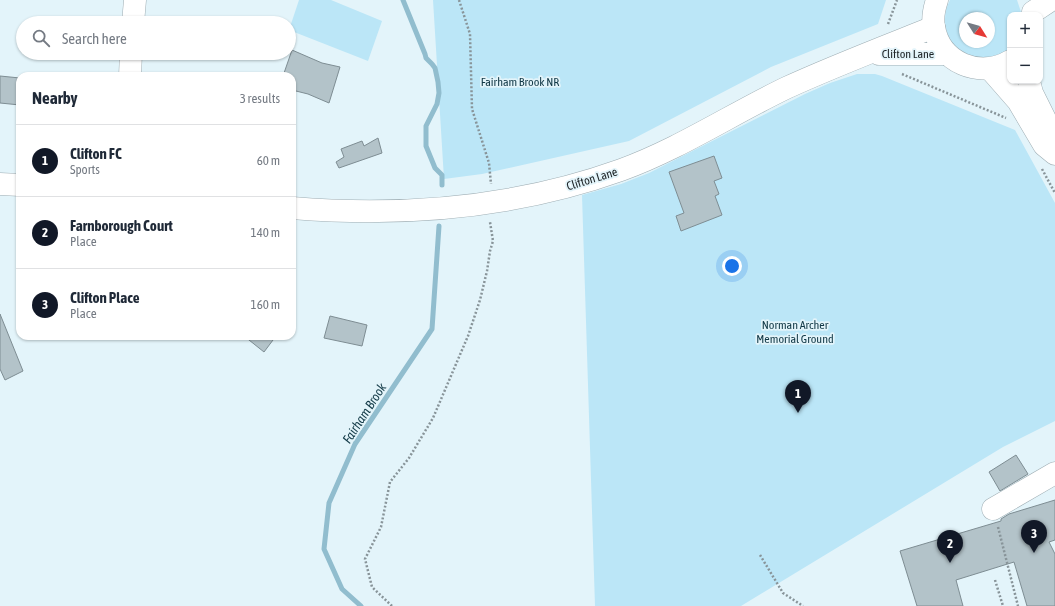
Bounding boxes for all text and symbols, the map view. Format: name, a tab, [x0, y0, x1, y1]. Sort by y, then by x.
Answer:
north arrow	[959, 12, 995, 48]
map controls	[1007, 12, 1043, 84]
button: +	[1007, 12, 1043, 48]
search box	[16, 16, 296, 60]
icon: search	[30, 27, 52, 49]
text: Search here	[62, 30, 127, 47]
street label: Clifton Lane	[882, 47, 934, 61]
button: −	[1007, 48, 1043, 84]
park label: Fairham Brook NR	[481, 75, 559, 89]
text: Nearby	[32, 88, 78, 108]
text: 3 results	[240, 91, 280, 106]
text: Clifton FC	[70, 145, 122, 162]
text: 1	[42, 153, 48, 168]
text: 60 m	[257, 153, 280, 168]
text: Sports	[70, 162, 100, 177]
street label: Clifton Lane	[565, 165, 619, 193]
text: Farnborough Court	[70, 217, 173, 234]
text: 2	[42, 225, 48, 240]
text: 140 m	[251, 225, 280, 240]
text: Place	[70, 234, 97, 249]
your location	[722, 256, 742, 276]
text: Clifton Place	[70, 289, 140, 306]
text: 3	[42, 297, 48, 312]
text: 160 m	[251, 297, 280, 312]
text: Place	[70, 306, 97, 321]
park label: Norman Archer Memorial Ground	[756, 318, 834, 346]
water label: Fairham Brook	[339, 380, 390, 446]
pin: 1	[785, 380, 811, 413]
pin: 3	[1021, 520, 1047, 553]
pin: 2	[937, 530, 963, 563]

